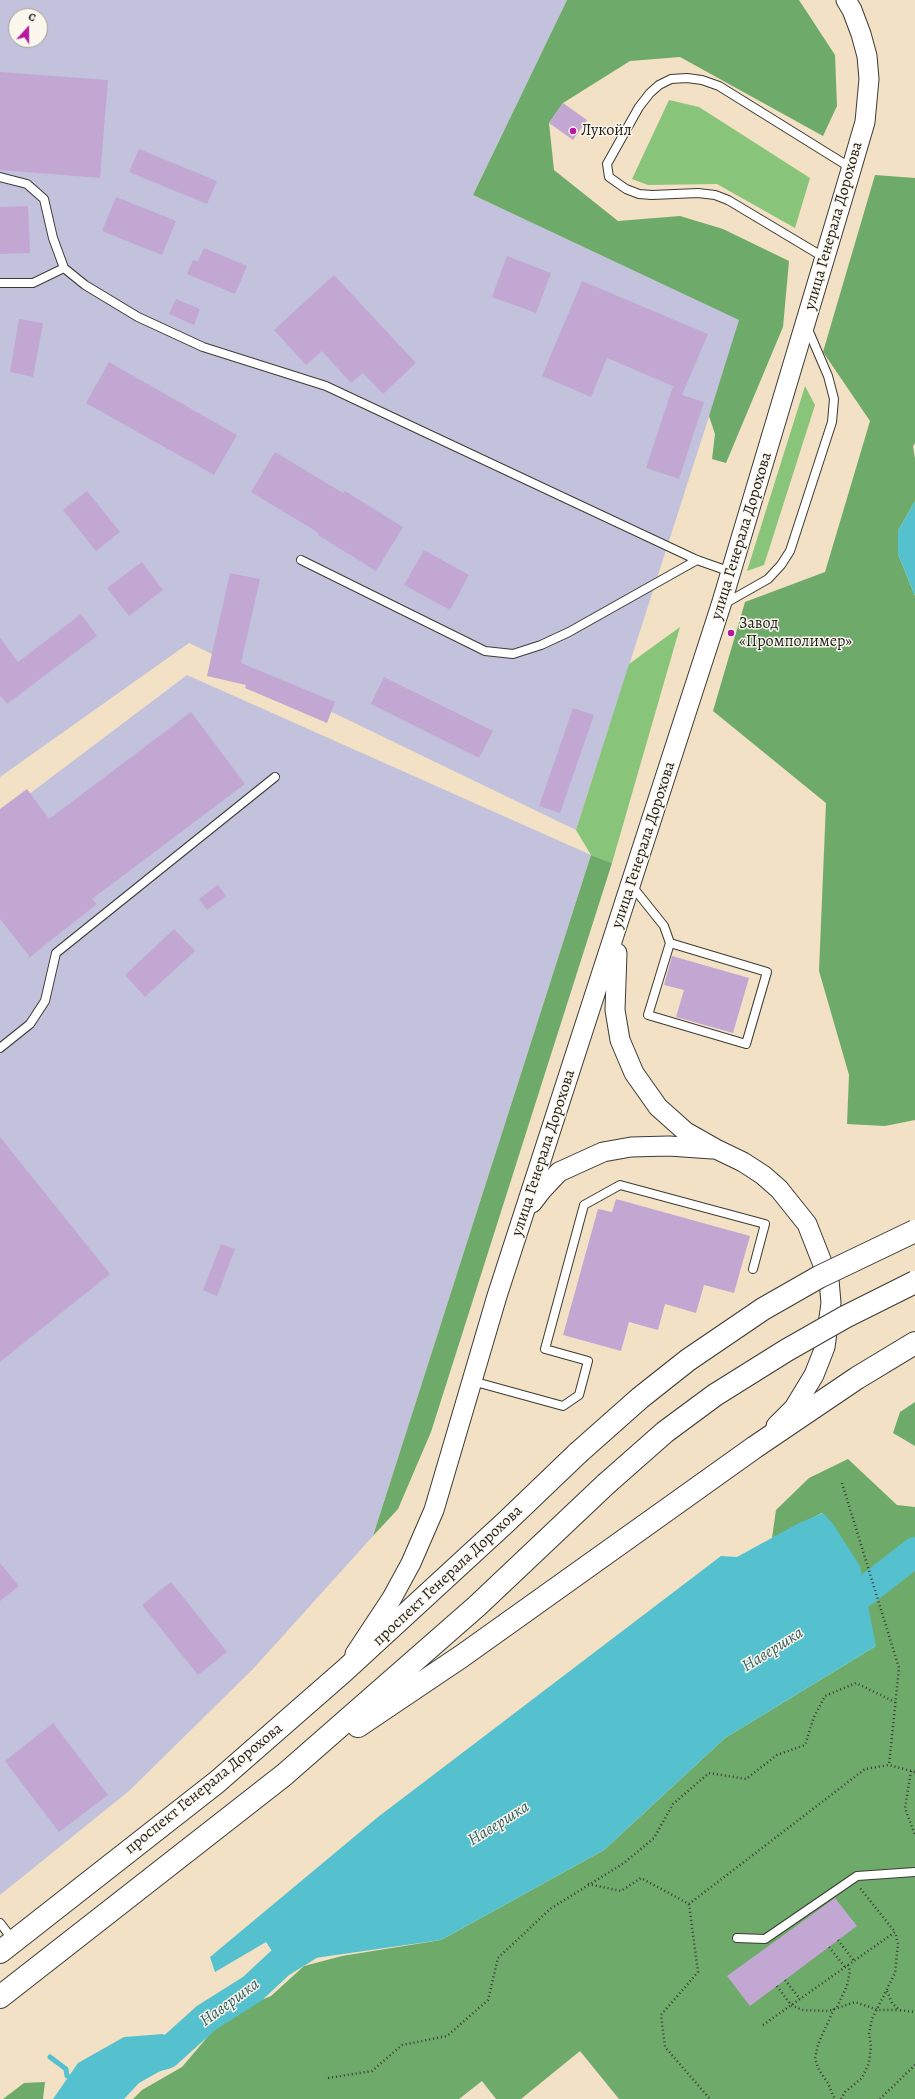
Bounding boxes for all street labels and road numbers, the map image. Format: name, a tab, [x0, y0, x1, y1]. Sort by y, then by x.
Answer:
street label: улица Генерала Дорохова	[801, 140, 867, 312]
street label: улица Генерала Дорохова	[707, 450, 777, 622]
street label: улица Генерала Дорохова	[608, 759, 680, 931]
street label: улица Генерала Дорохова	[508, 1067, 580, 1239]
street label: проспект Генерала Дорохова	[369, 1502, 527, 1650]
street label: проспект Генерала Дорохова	[121, 1719, 287, 1859]

